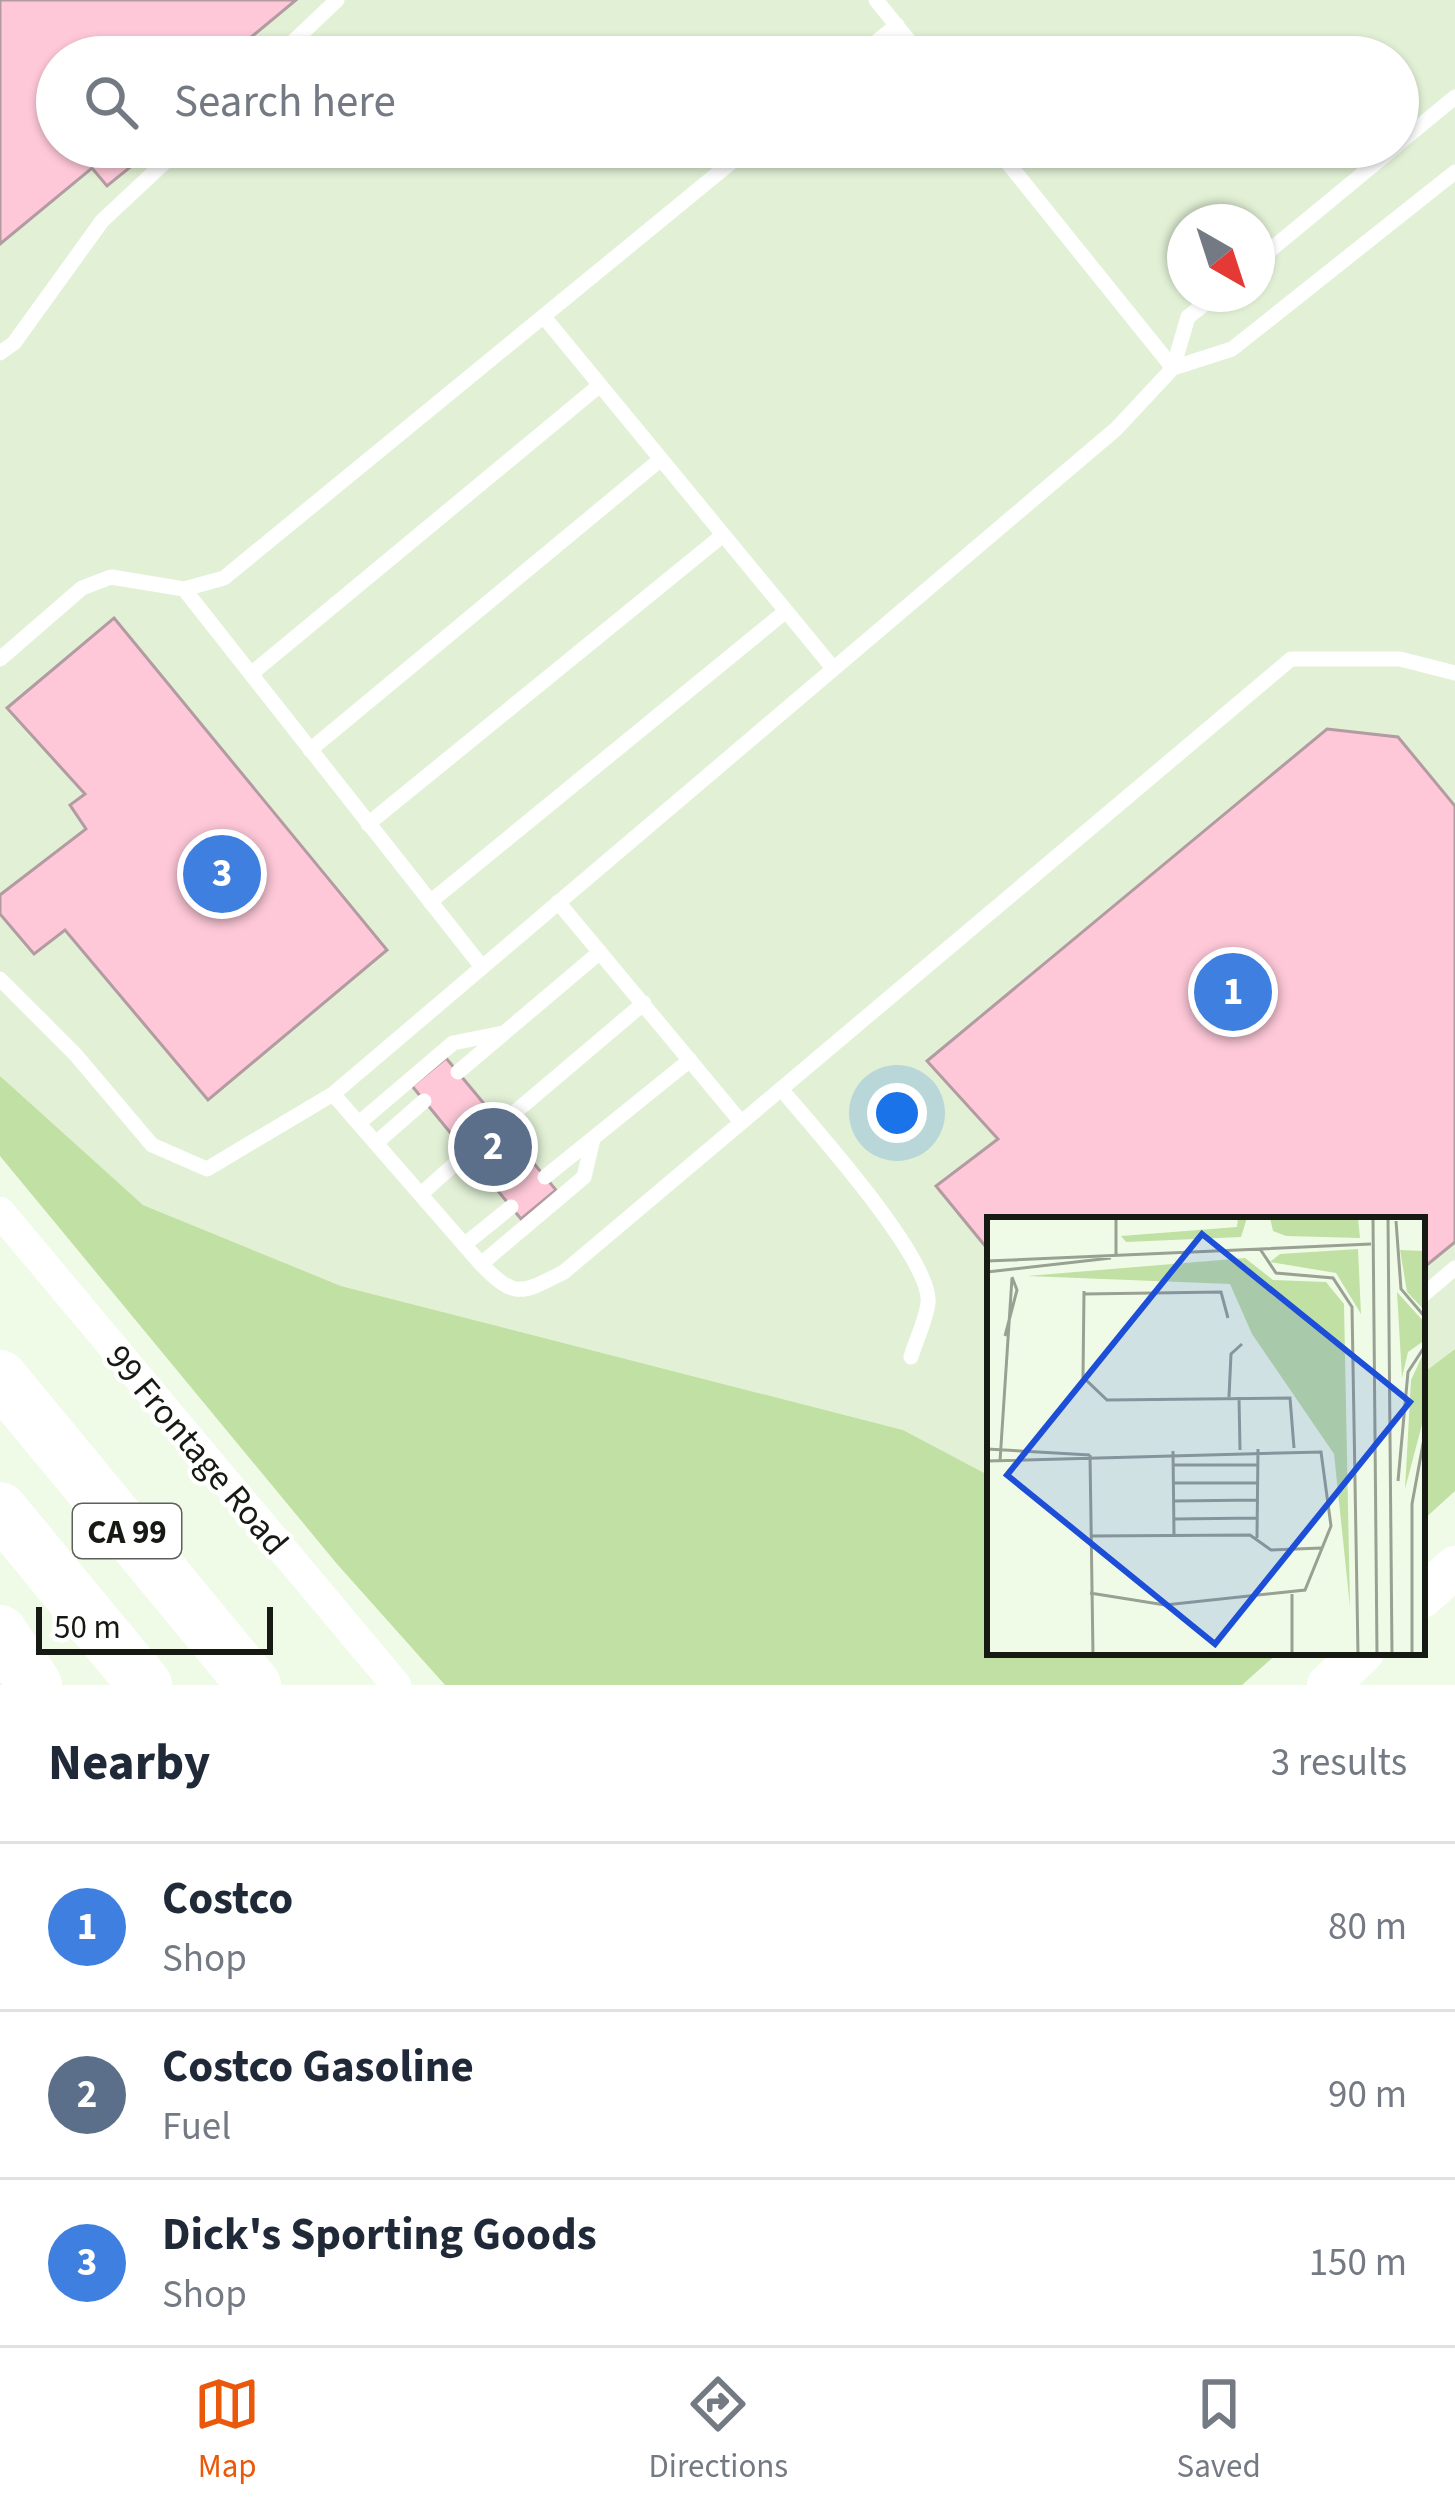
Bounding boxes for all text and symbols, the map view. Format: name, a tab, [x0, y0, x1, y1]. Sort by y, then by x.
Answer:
search box	[36, 36, 1419, 168]
icon: search	[78, 69, 144, 135]
text: Search here	[174, 70, 396, 134]
north arrow	[1167, 204, 1275, 312]
pin: 3	[183, 829, 261, 919]
pin: 1	[1194, 947, 1272, 1037]
your location	[867, 1083, 927, 1143]
pin: 2	[454, 1102, 532, 1192]
inset map	[987, 1217, 1425, 1655]
street label: 99 Frontage Road	[93, 1334, 300, 1566]
road number: CA 99	[73, 1504, 181, 1558]
scale bar	[36, 1601, 273, 1654]
text: 50 m	[54, 1604, 121, 1651]
text: Nearby	[48, 1727, 210, 1799]
text: 3 results	[1271, 1735, 1407, 1791]
text: Costco	[162, 1867, 293, 1931]
text: 1	[77, 1899, 97, 1955]
text: 80 m	[1328, 1899, 1407, 1955]
text: Shop	[162, 1931, 247, 1987]
text: Costco Gasoline	[162, 2035, 474, 2099]
text: 2	[77, 2067, 97, 2123]
text: 90 m	[1328, 2067, 1407, 2123]
text: Fuel	[162, 2099, 231, 2155]
text: Dick's Sporting Goods	[162, 2203, 597, 2267]
text: 3	[77, 2235, 97, 2291]
text: 150 m	[1309, 2235, 1407, 2291]
text: Shop	[162, 2267, 247, 2323]
tab: Map	[194, 2371, 260, 2490]
tab: Directions	[649, 2371, 788, 2490]
tab: Saved	[1177, 2371, 1261, 2490]

